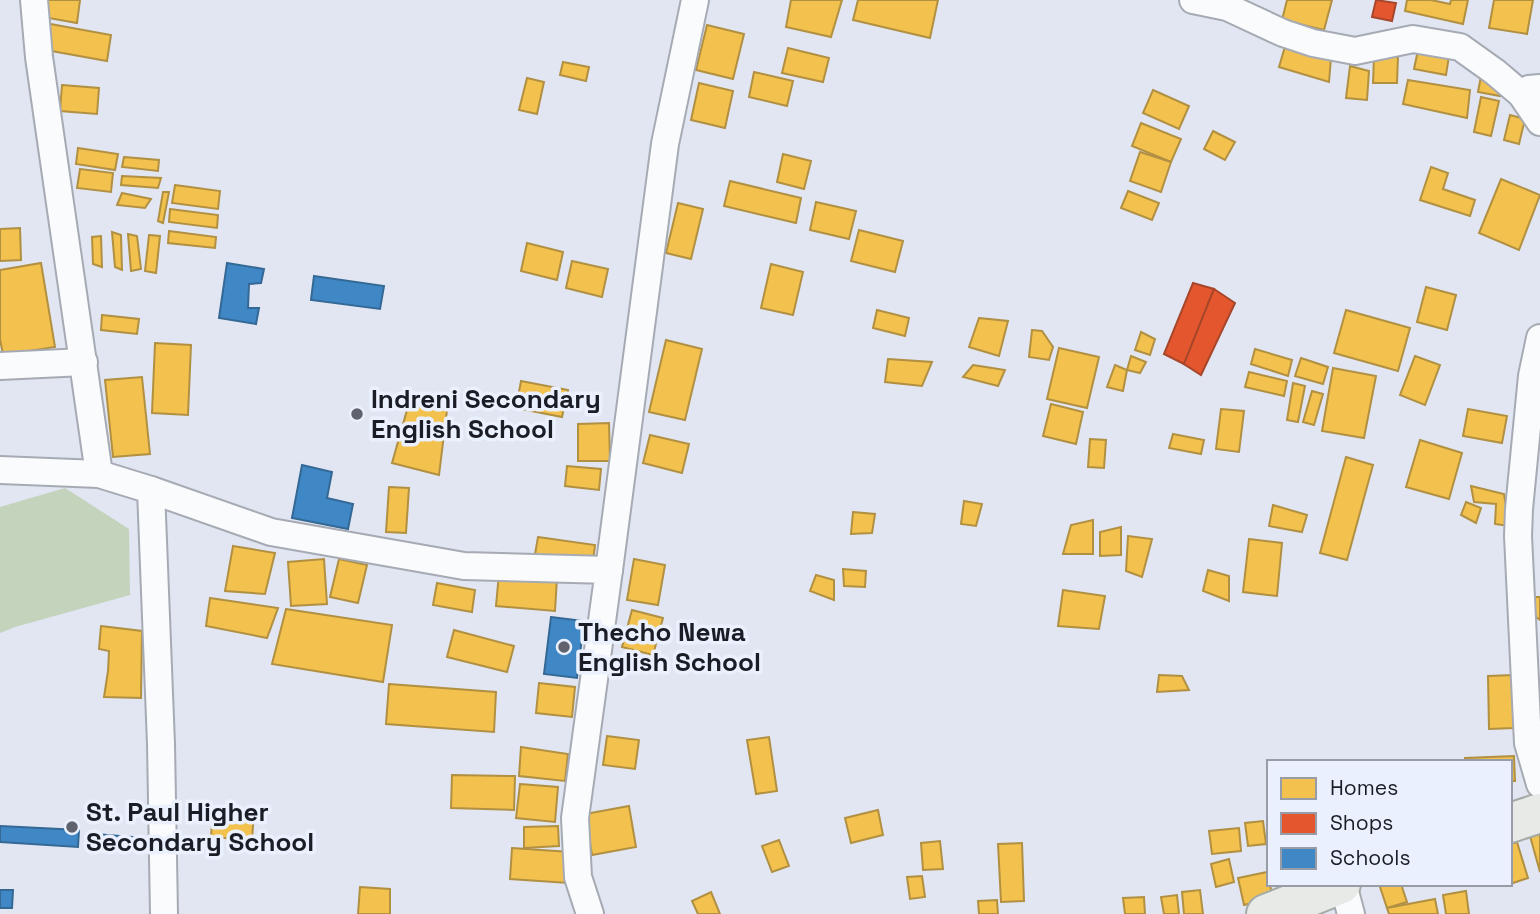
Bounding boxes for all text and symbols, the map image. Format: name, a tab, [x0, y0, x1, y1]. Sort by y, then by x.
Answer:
place label: Indreni Secondary English School	[371, 382, 601, 446]
marker: Indreni Secondary English School	[349, 406, 365, 422]
place label: Thecho Newa English School	[578, 615, 761, 679]
marker: Thecho Newa English School	[556, 639, 572, 655]
legend	[1267, 760, 1512, 886]
text: Homes	[1330, 774, 1398, 801]
place label: St. Paul Higher Secondary School	[86, 795, 314, 859]
text: Shops	[1330, 809, 1393, 836]
marker: St. Paul Higher Secondary School	[64, 819, 80, 835]
text: Schools	[1330, 844, 1410, 871]

